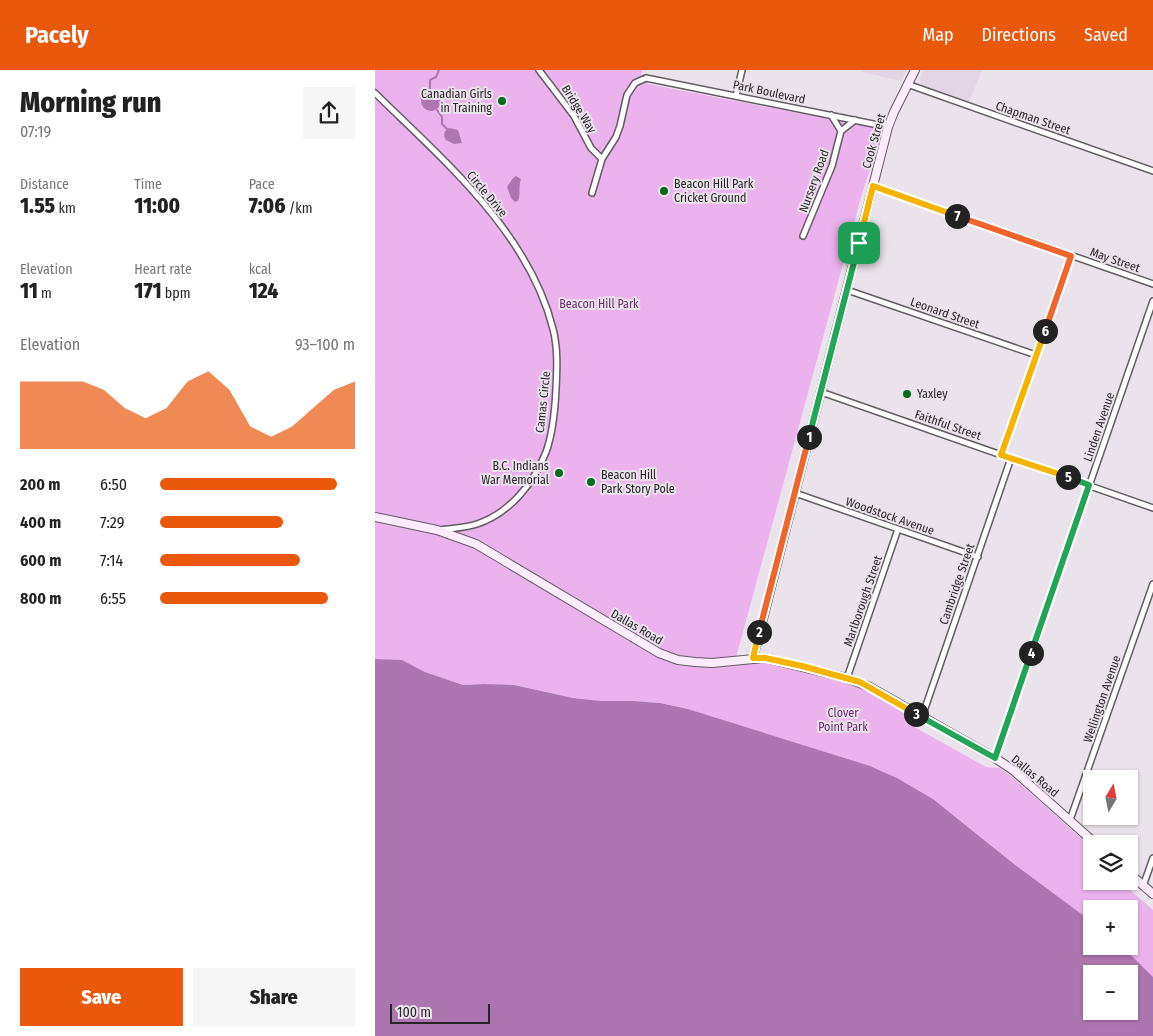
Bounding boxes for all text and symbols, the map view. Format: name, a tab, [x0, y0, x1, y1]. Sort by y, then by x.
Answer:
text: Pacely	[25, 21, 89, 49]
text: Map	[922, 24, 954, 46]
text: Directions	[982, 24, 1056, 46]
text: Saved	[1084, 24, 1128, 46]
street label: Park Boulevard	[732, 78, 806, 106]
street label: Bridge Way	[559, 82, 600, 136]
text: Morning run	[20, 86, 161, 119]
button: share	[303, 87, 355, 139]
place label: Canadian Girls in Training	[421, 87, 492, 115]
marker: Canadian Girls in Training	[496, 95, 508, 107]
street label: Chapman Street	[994, 99, 1072, 137]
street label: Cook Street	[859, 112, 889, 170]
text: 07:19	[20, 122, 51, 141]
street label: Nursery Road	[796, 148, 832, 214]
street label: Circle Drive	[464, 168, 510, 220]
text: Distance	[20, 176, 69, 193]
text: Time	[134, 176, 162, 193]
text: Pace	[249, 176, 275, 193]
place label: Beacon Hill Park Cricket Ground	[674, 177, 754, 205]
marker: Beacon Hill Park Cricket Ground	[658, 185, 670, 197]
text: 1.55	[20, 193, 55, 219]
text: 11:00	[134, 193, 180, 219]
text: 7:06	[249, 193, 285, 219]
text: km	[55, 200, 76, 217]
text: /km	[285, 200, 313, 217]
pin: 7	[945, 204, 969, 228]
text: 7	[955, 208, 960, 225]
pin	[838, 222, 880, 264]
icon: arrive	[845, 229, 873, 257]
street label: May Street	[1088, 245, 1142, 275]
text: Elevation	[20, 261, 73, 278]
text: Heart rate	[134, 261, 192, 278]
text: kcal	[249, 261, 271, 278]
text: 11	[20, 278, 38, 304]
text: 171	[134, 278, 162, 304]
text: 124	[249, 278, 278, 304]
text: m	[38, 285, 52, 302]
text: bpm	[162, 285, 190, 302]
street label: Leonard Street	[909, 295, 981, 331]
park label: Beacon Hill Park	[559, 297, 639, 311]
pin: 6	[1033, 318, 1057, 344]
text: 6	[1042, 323, 1049, 340]
text: Elevation	[20, 335, 80, 354]
text: 93–100 m	[295, 335, 355, 354]
street label: Camas Circle	[533, 370, 553, 434]
place label: Yaxley	[917, 387, 948, 401]
marker: Yaxley	[901, 388, 913, 400]
street label: Linden Avenue	[1081, 391, 1117, 463]
street label: Faithful Street	[913, 407, 983, 443]
pin: 1	[797, 424, 821, 450]
text: 1	[807, 429, 812, 446]
place label: B.C. Indians War Memorial	[481, 459, 549, 487]
pin: 5	[1055, 464, 1081, 490]
marker: B.C. Indians War Memorial	[553, 467, 565, 479]
place label: Beacon Hill Park Story Pole	[601, 468, 675, 496]
text: 5	[1065, 469, 1072, 486]
text: 200 m	[20, 475, 60, 494]
text: 6:50	[100, 475, 127, 494]
marker: Beacon Hill Park Story Pole	[585, 476, 597, 488]
street label: Woodstock Avenue	[844, 494, 936, 538]
text: 400 m	[20, 513, 61, 532]
text: 7:29	[100, 513, 125, 532]
street label: Cambridge Street	[937, 542, 977, 626]
text: 600 m	[20, 551, 61, 570]
text: 7:14	[100, 551, 123, 570]
street label: Marlborough Street	[841, 554, 885, 648]
text: 800 m	[20, 589, 61, 608]
text: 6:55	[100, 589, 126, 608]
street label: Dallas Road	[609, 607, 665, 647]
pin: 2	[747, 620, 771, 644]
text: 2	[756, 624, 763, 641]
pin: 4	[1019, 640, 1043, 666]
text: 4	[1028, 645, 1035, 662]
street label: Wellington Avenue	[1081, 653, 1124, 744]
pin: 3	[903, 702, 929, 726]
park label: Clover Point Park	[818, 706, 868, 734]
text: 3	[913, 706, 920, 723]
street label: Dallas Road	[1008, 752, 1062, 800]
north arrow	[1083, 770, 1137, 825]
map controls	[1083, 770, 1138, 1020]
button: layers	[1083, 835, 1138, 890]
button: +	[1083, 900, 1138, 955]
button: −	[1083, 965, 1138, 1020]
button: Save	[20, 968, 183, 1026]
button: Share	[193, 968, 355, 1026]
scale bar	[390, 1001, 490, 1024]
text: 100 m	[397, 1004, 431, 1021]

